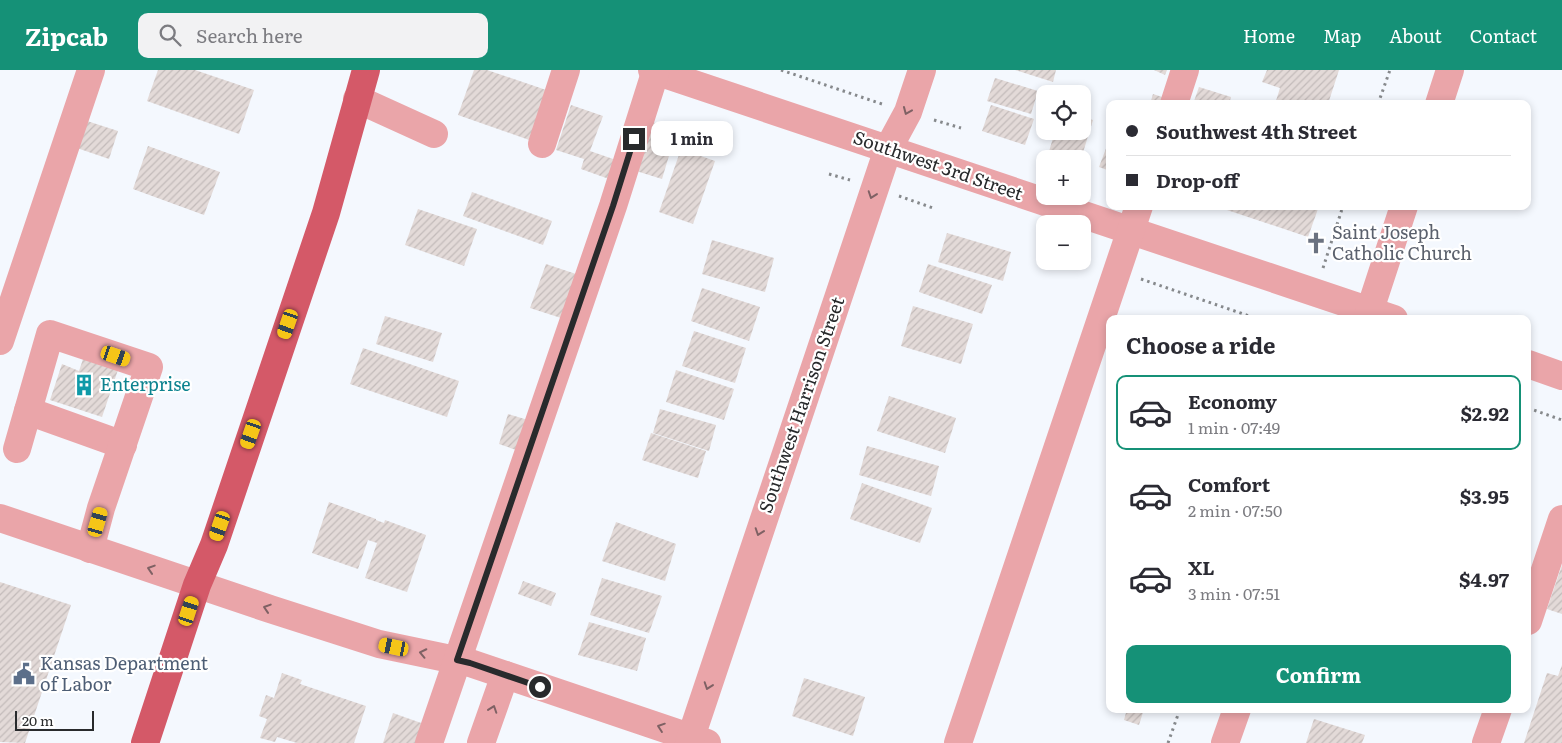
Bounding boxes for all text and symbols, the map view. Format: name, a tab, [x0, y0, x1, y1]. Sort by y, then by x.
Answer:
search box	[138, 13, 488, 58]
text: Zipcab	[25, 18, 108, 53]
icon: search	[156, 21, 184, 49]
text: Search here	[196, 21, 303, 49]
text: Home	[1243, 22, 1295, 49]
text: Map	[1323, 22, 1361, 49]
text: About	[1389, 22, 1442, 49]
text: Contact	[1470, 22, 1537, 49]
map controls	[1036, 85, 1091, 270]
button: locate	[1036, 85, 1091, 140]
one-way arrow	[903, 106, 914, 115]
text: Southwest 4th Street	[1156, 117, 1357, 145]
callout: 1 min	[652, 122, 734, 156]
street label: Southwest 3rd Street	[850, 123, 1028, 207]
text: 1 min	[671, 126, 713, 150]
route end	[623, 128, 645, 150]
button: +	[1036, 150, 1091, 205]
text: Drop-off	[1156, 166, 1239, 194]
one-way arrow	[868, 191, 878, 199]
button: −	[1036, 215, 1091, 270]
place label: Saint Joseph Catholic Church	[1332, 218, 1472, 266]
church icon: Saint Joseph Catholic Church	[1303, 230, 1329, 256]
street label: Southwest Harrison Street	[751, 292, 851, 516]
car	[276, 307, 299, 341]
text: Choose a ride	[1126, 328, 1275, 361]
car	[99, 344, 132, 368]
place label: Enterprise	[100, 370, 191, 397]
building icon: Enterprise	[71, 372, 97, 398]
text: Economy	[1188, 387, 1277, 415]
icon: car	[1128, 390, 1173, 435]
text: $2.92	[1460, 399, 1509, 427]
text: 1 min · 07:49	[1188, 415, 1280, 439]
car	[239, 417, 262, 451]
text: Comfort	[1188, 470, 1270, 498]
icon: car	[1128, 473, 1173, 518]
text: $3.95	[1460, 482, 1509, 510]
text: 2 min · 07:50	[1188, 498, 1282, 522]
car	[86, 506, 109, 538]
car	[208, 509, 231, 543]
one-way arrow	[755, 527, 765, 536]
text: XL	[1188, 553, 1215, 581]
icon: car	[1128, 556, 1173, 601]
one-way arrow	[147, 565, 156, 575]
text: $4.97	[1459, 565, 1509, 593]
text: 3 min · 07:51	[1188, 581, 1280, 605]
car	[177, 594, 200, 628]
one-way arrow	[263, 604, 271, 614]
car	[377, 637, 410, 657]
button: Confirm	[1126, 645, 1511, 703]
one-way arrow	[418, 648, 427, 659]
place label: Kansas Department of Labor	[40, 649, 209, 697]
public building icon: Kansas Department of Labor	[11, 661, 37, 687]
route start	[529, 676, 551, 698]
one-way arrow	[703, 681, 713, 690]
one-way arrow	[487, 705, 497, 714]
scale bar	[15, 708, 94, 731]
text: 20 m	[22, 710, 54, 730]
one-way arrow	[658, 723, 666, 733]

